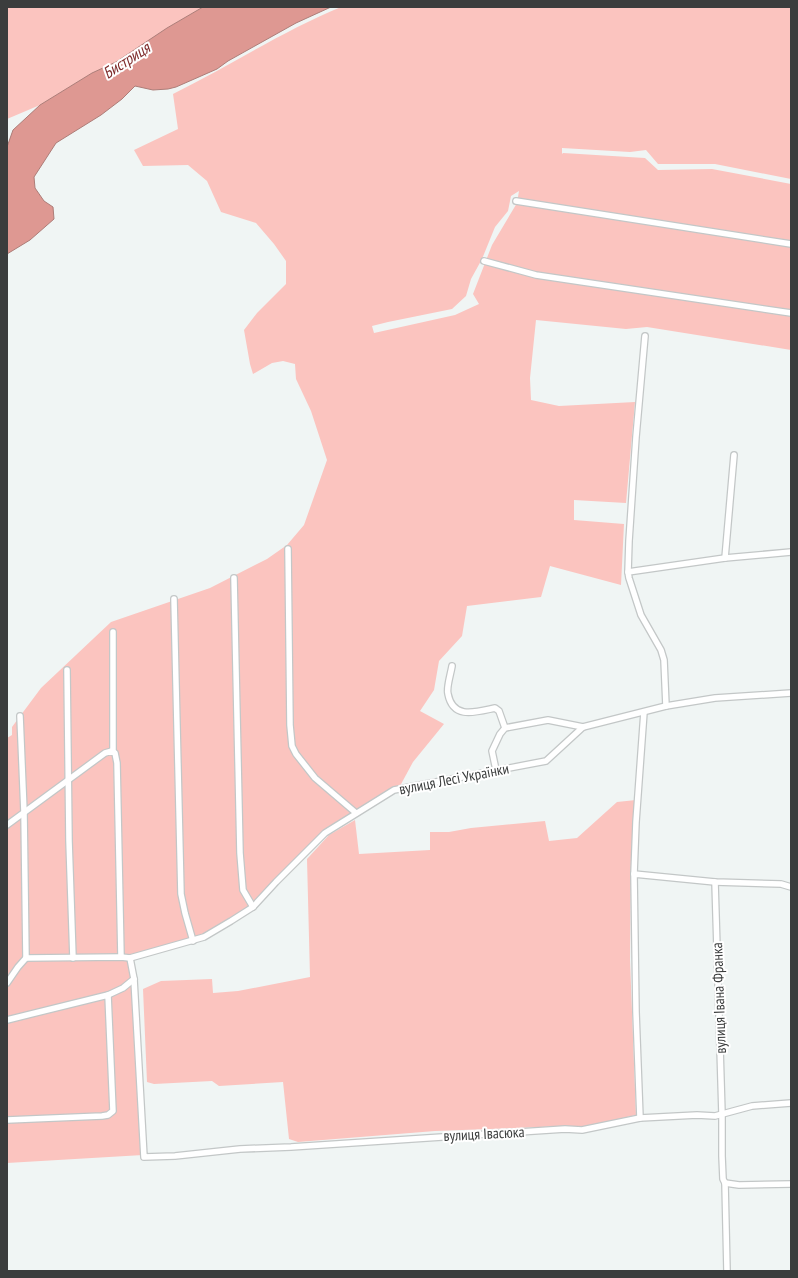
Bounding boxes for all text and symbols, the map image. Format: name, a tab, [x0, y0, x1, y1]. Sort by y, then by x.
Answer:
water label: Бистриця	[99, 36, 155, 83]
street label: вулиця Лесі Українки	[397, 759, 511, 798]
street label: вулиця Івана Франка	[707, 942, 730, 1054]
street label: вулиця Івасюка	[443, 1122, 525, 1145]

